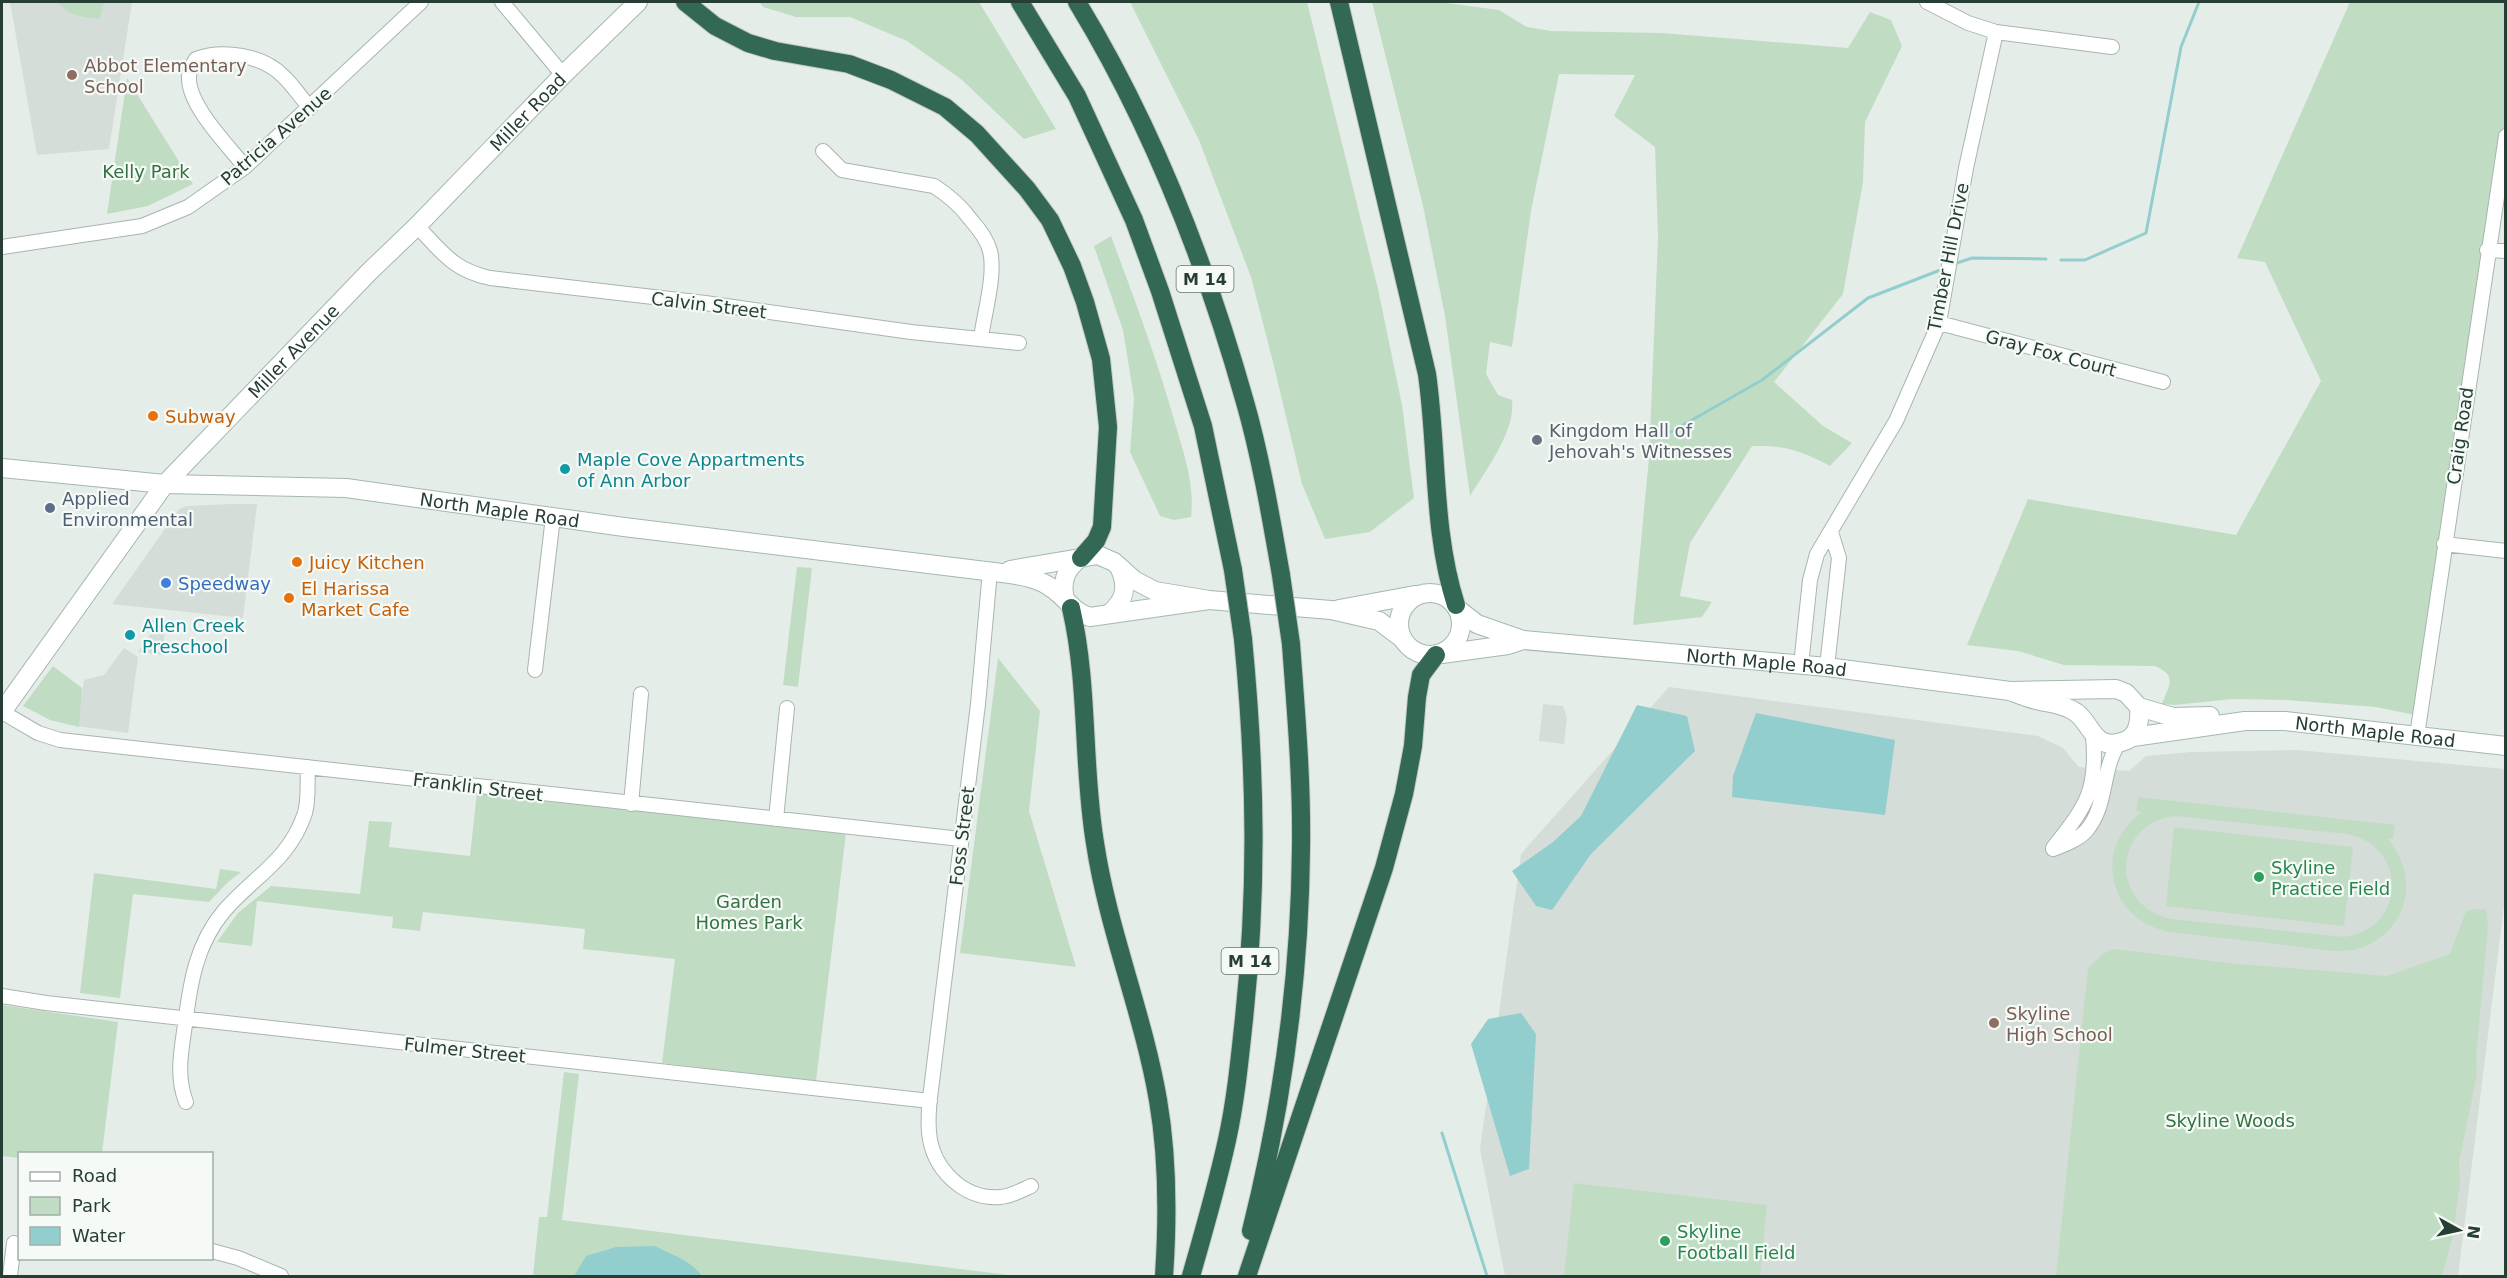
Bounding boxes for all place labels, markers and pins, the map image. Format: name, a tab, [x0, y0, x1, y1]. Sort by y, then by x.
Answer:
place label: Abbot Elementary School	[84, 55, 247, 97]
marker: Abbot Elementary School	[65, 68, 79, 82]
place label: Subway	[165, 406, 236, 427]
marker: Subway	[146, 409, 160, 423]
place label: Kingdom Hall of Jehovah's Witnesses	[1548, 420, 1732, 462]
marker: Kingdom Hall of Jehovah's Witnesses	[1530, 433, 1544, 447]
place label: Maple Cove Appartments of Ann Arbor	[577, 449, 805, 491]
marker: Maple Cove Appartments of Ann Arbor	[558, 462, 572, 476]
place label: Applied Environmental	[62, 488, 193, 530]
marker: Applied Environmental	[43, 501, 57, 515]
place label: Juicy Kitchen	[308, 552, 425, 573]
marker: Juicy Kitchen	[290, 555, 304, 569]
place label: Speedway	[178, 573, 271, 594]
marker: Speedway	[159, 576, 173, 590]
place label: El Harissa Market Cafe	[301, 578, 410, 620]
marker: El Harissa Market Cafe	[282, 591, 296, 605]
place label: Allen Creek Preschool	[142, 615, 245, 657]
marker: Allen Creek Preschool	[123, 628, 137, 642]
place label: Skyline Practice Field	[2271, 857, 2390, 899]
marker: Skyline Practice Field	[2252, 870, 2266, 884]
place label: Skyline High School	[2006, 1003, 2113, 1045]
marker: Skyline High School	[1987, 1016, 2001, 1030]
place label: Skyline Football Field	[1677, 1221, 1796, 1263]
marker: Skyline Football Field	[1658, 1234, 1672, 1248]

